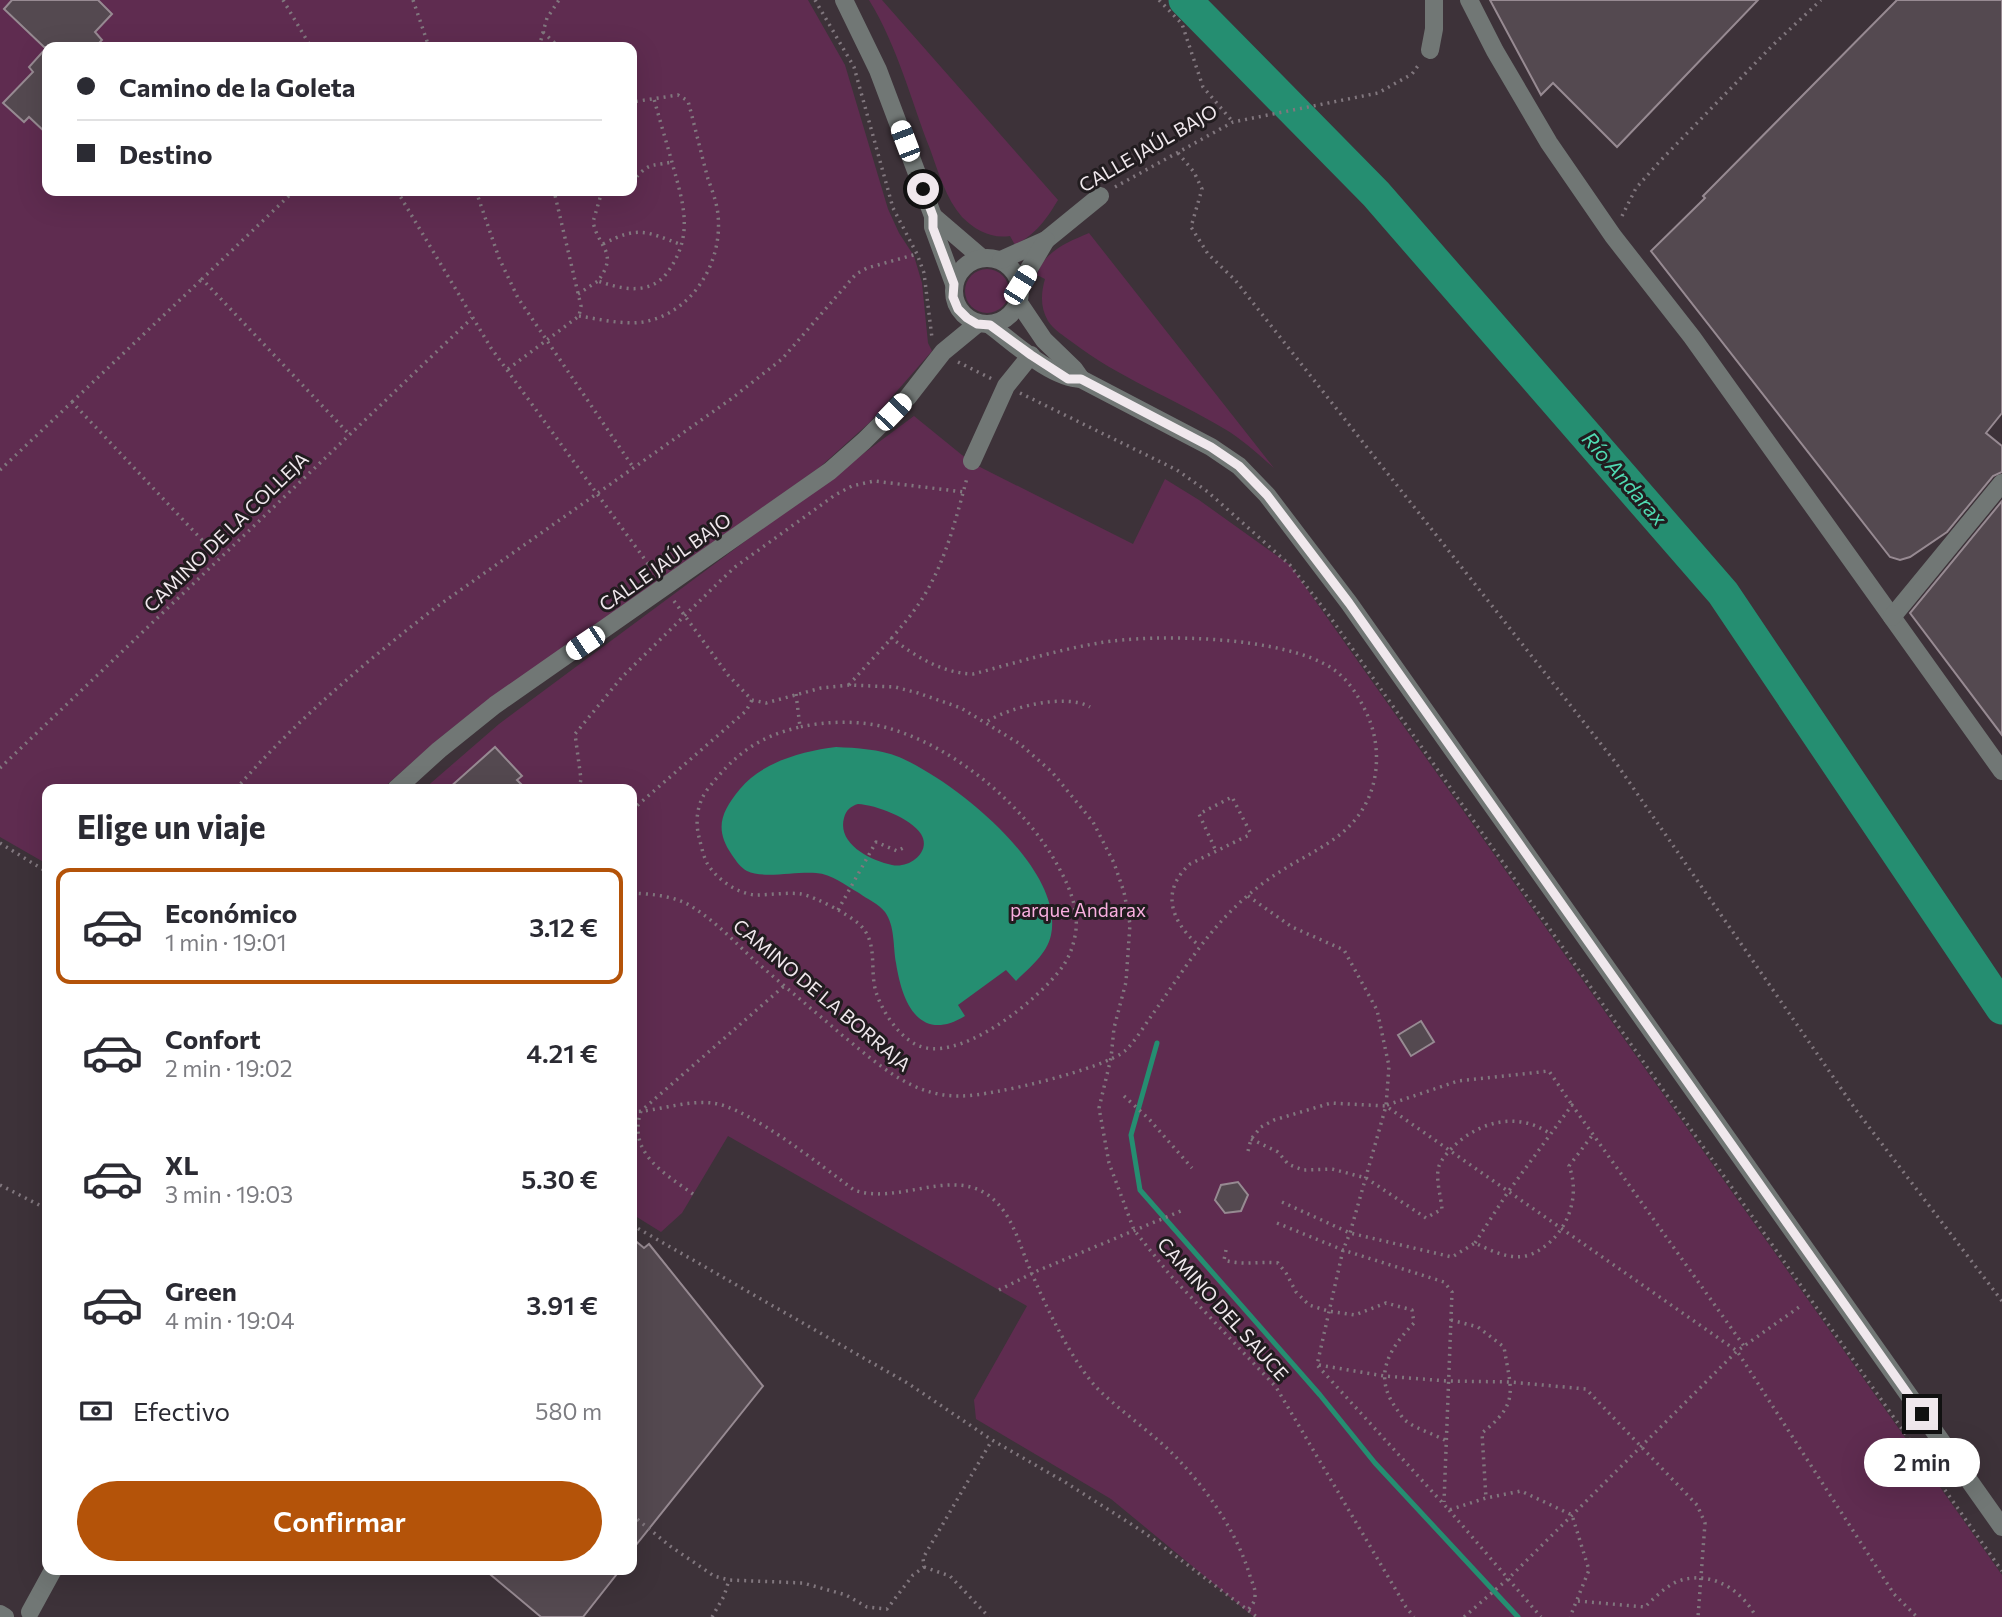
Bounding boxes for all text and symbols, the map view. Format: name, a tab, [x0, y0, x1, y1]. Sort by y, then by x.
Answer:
text: Camino de la Goleta	[119, 71, 355, 102]
street label: CALLE JAÚL BAJO	[1074, 98, 1221, 196]
car	[888, 118, 923, 164]
text: Destino	[119, 138, 213, 169]
route start	[907, 173, 939, 205]
car	[1000, 262, 1041, 308]
car	[871, 390, 916, 434]
water label: Río Andarax	[1578, 426, 1673, 531]
street label: CAMINO DE LA COLLEJA	[139, 447, 313, 616]
street label: CALLE JAÚL BAJO	[594, 507, 735, 616]
car	[562, 623, 609, 663]
text: Elige un viaje	[77, 806, 266, 846]
icon: car	[81, 895, 144, 958]
text: Económico	[165, 897, 297, 928]
park label: parque Andarax	[1010, 898, 1146, 921]
text: 3.12 €	[529, 911, 598, 942]
street label: CAMINO DE LA BORRAJA	[729, 914, 916, 1076]
text: 1 min · 19:01	[165, 928, 287, 956]
icon: car	[81, 1021, 144, 1084]
text: Confort	[165, 1023, 261, 1054]
text: 4.21 €	[526, 1037, 598, 1068]
text: 2 min · 19:02	[165, 1054, 292, 1082]
icon: car	[81, 1147, 144, 1210]
text: XL	[165, 1149, 199, 1180]
text: 5.30 €	[521, 1163, 598, 1194]
text: 3 min · 19:03	[165, 1180, 293, 1208]
street label: CAMINO DEL SAUCE	[1153, 1232, 1294, 1385]
icon: car	[81, 1273, 144, 1336]
text: Green	[165, 1275, 237, 1306]
text: 3.91 €	[526, 1289, 598, 1320]
text: 4 min · 19:04	[165, 1306, 295, 1334]
icon: cash	[77, 1392, 115, 1430]
text: Efectivo	[133, 1395, 230, 1426]
text: 580 m	[535, 1397, 602, 1425]
route end	[1906, 1398, 1938, 1430]
callout: 2 min	[1864, 1438, 1980, 1488]
text: 2 min	[1894, 1448, 1950, 1476]
button: Confirmar	[77, 1481, 602, 1561]

